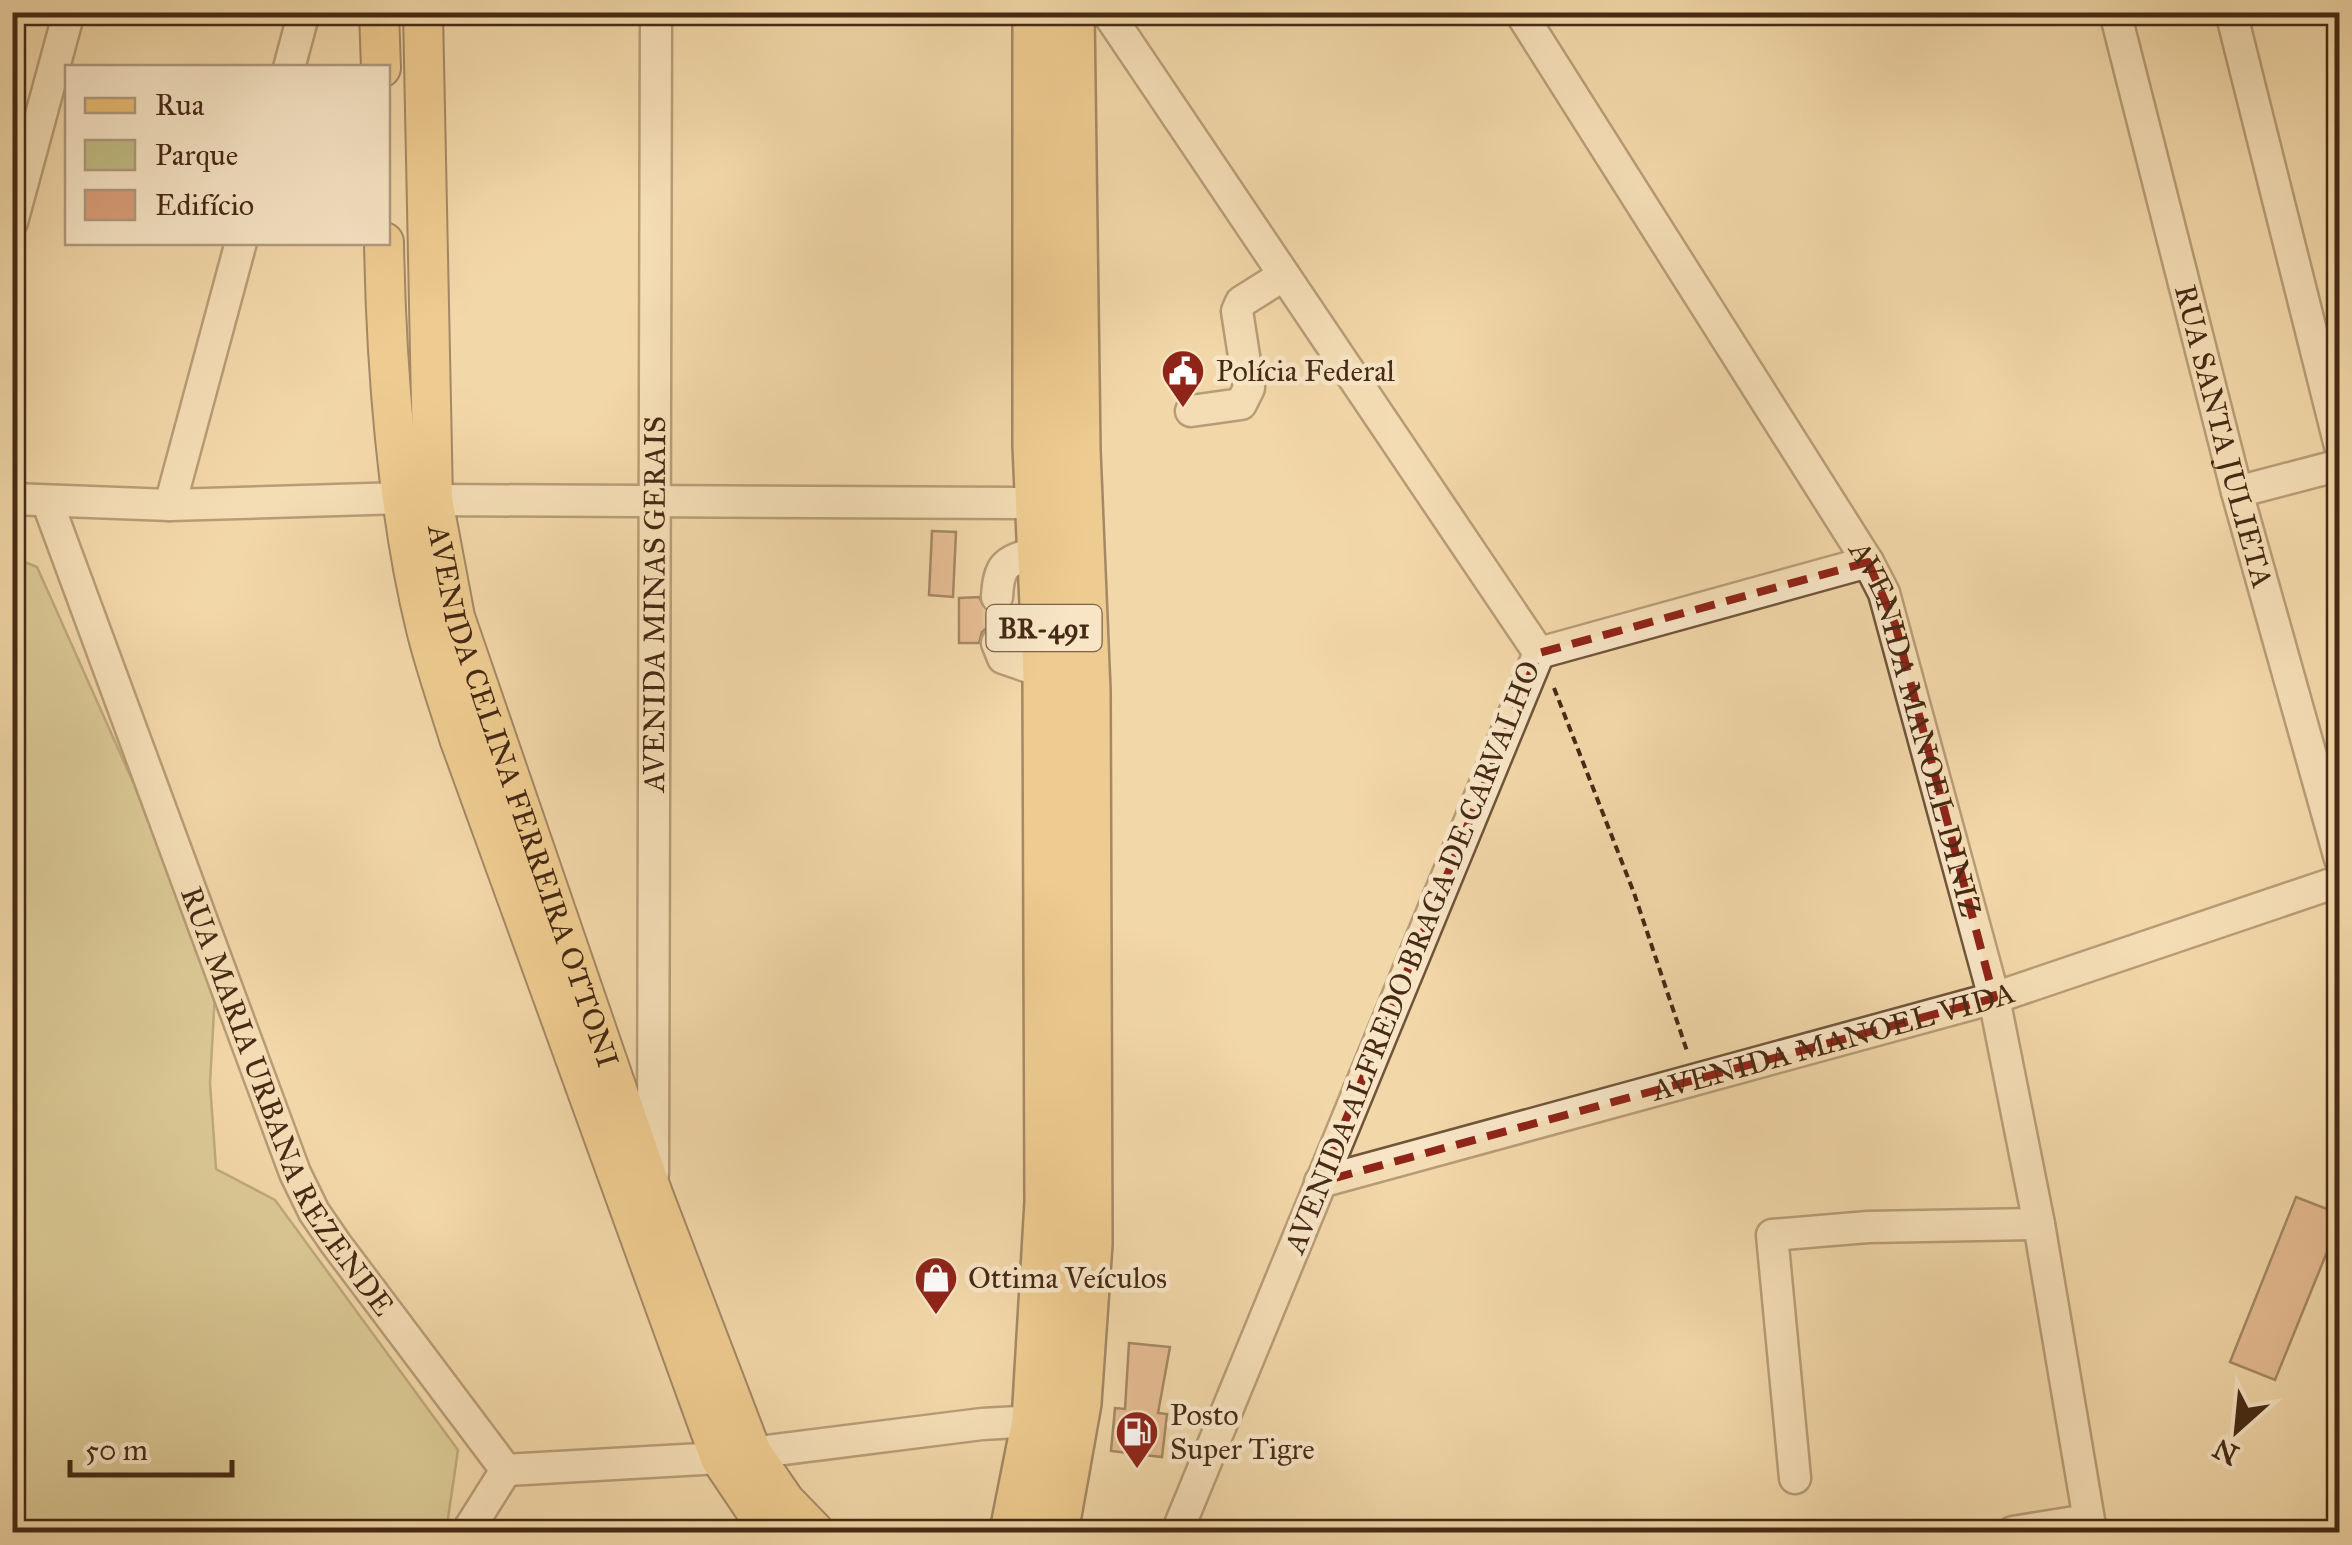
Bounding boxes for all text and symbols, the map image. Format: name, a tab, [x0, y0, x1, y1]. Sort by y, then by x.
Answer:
legend	[65, 65, 390, 245]
text: Rua	[155, 87, 205, 123]
text: Parque	[155, 137, 238, 173]
text: Edifício	[155, 187, 254, 223]
street label: RUA SANTA JULIETA	[2167, 281, 2281, 592]
public building icon: Polícia Federal	[1160, 348, 1206, 409]
place label: Polícia Federal	[1216, 353, 1396, 389]
street label: AVENIDA MINAS GERAIS	[636, 416, 673, 794]
street label: AVENIDA CELINA FERREIRA OTTONI	[420, 520, 626, 1072]
street label: AVENIDA MANOEL DINIZ	[1840, 533, 1989, 921]
road number: BR-491	[986, 605, 1102, 651]
street label: AVENIDA ALFREDO BRAGA DE CARVALHO	[1275, 655, 1548, 1260]
street label: RUA MARIA URBANA REZENDE	[173, 882, 402, 1323]
street label: AVENIDA MANOEL VIDA	[1646, 974, 2019, 1109]
shop icon: Ottima Veículos	[913, 1255, 959, 1316]
place label: Ottima Veículos	[968, 1260, 1167, 1296]
north arrow	[2187, 1380, 2287, 1480]
place label: Posto Super Tigre	[1170, 1397, 1315, 1467]
fuel station icon: Posto Super Tigre	[1114, 1409, 1160, 1470]
scale bar	[70, 1415, 232, 1477]
text: N	[2207, 1431, 2244, 1473]
text: 50 m	[85, 1432, 148, 1468]

